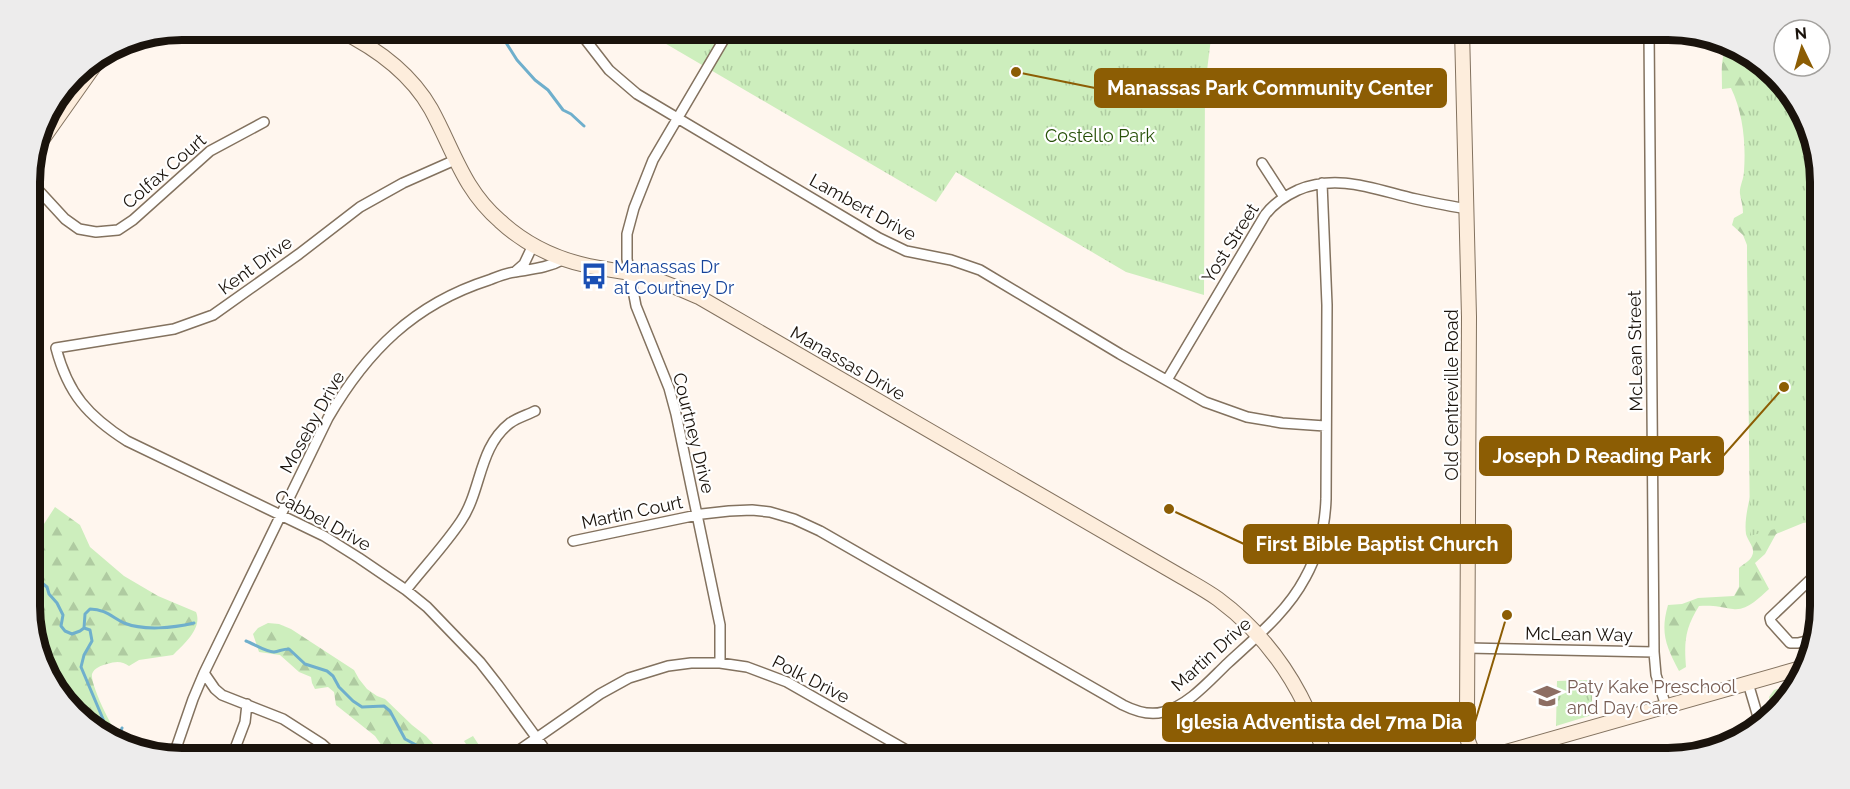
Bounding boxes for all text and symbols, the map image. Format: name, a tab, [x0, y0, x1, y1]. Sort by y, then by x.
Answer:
north arrow	[1772, 18, 1832, 78]
text: N	[1794, 24, 1808, 44]
callout: Manassas Park Community Center	[1095, 69, 1446, 107]
text: Manassas Park Community Center	[1107, 76, 1433, 100]
park label: Costello Park	[1045, 125, 1155, 146]
street label: Colfax Court	[118, 129, 210, 213]
street label: Lambert Drive	[806, 169, 920, 245]
street label: Yost Street	[1197, 199, 1263, 287]
street label: Kent Drive	[214, 231, 296, 299]
place label: Manassas Dr at Courtney Dr	[614, 256, 735, 298]
bus stop icon: Manassas Dr at Courtney Dr	[579, 261, 609, 291]
street label: McLean Street	[1623, 290, 1647, 412]
street label: Old Centreville Road	[1441, 309, 1462, 481]
street label: Manassas Drive	[787, 322, 910, 405]
street label: Moseby Drive	[275, 367, 349, 477]
street label: Courtney Drive	[669, 370, 719, 496]
callout: Joseph D Reading Park	[1480, 437, 1723, 475]
text: Joseph D Reading Park	[1493, 444, 1712, 468]
street label: Cabbel Drive	[271, 485, 375, 555]
street label: Martin Court	[579, 491, 685, 533]
callout: First Bible Baptist Church	[1244, 525, 1511, 563]
text: First Bible Baptist Church	[1256, 532, 1498, 556]
street label: Martin Drive	[1167, 613, 1255, 695]
street label: McLean Way	[1525, 623, 1633, 645]
street label: Polk Drive	[769, 651, 853, 708]
place label: Paty Kake Preschool and Day Care	[1567, 676, 1737, 718]
school or university icon: Paty Kake Preschool and Day Care	[1532, 681, 1562, 711]
callout: Iglesia Adventista del 7ma Dia	[1163, 703, 1475, 741]
text: Iglesia Adventista del 7ma Dia	[1176, 710, 1462, 734]

